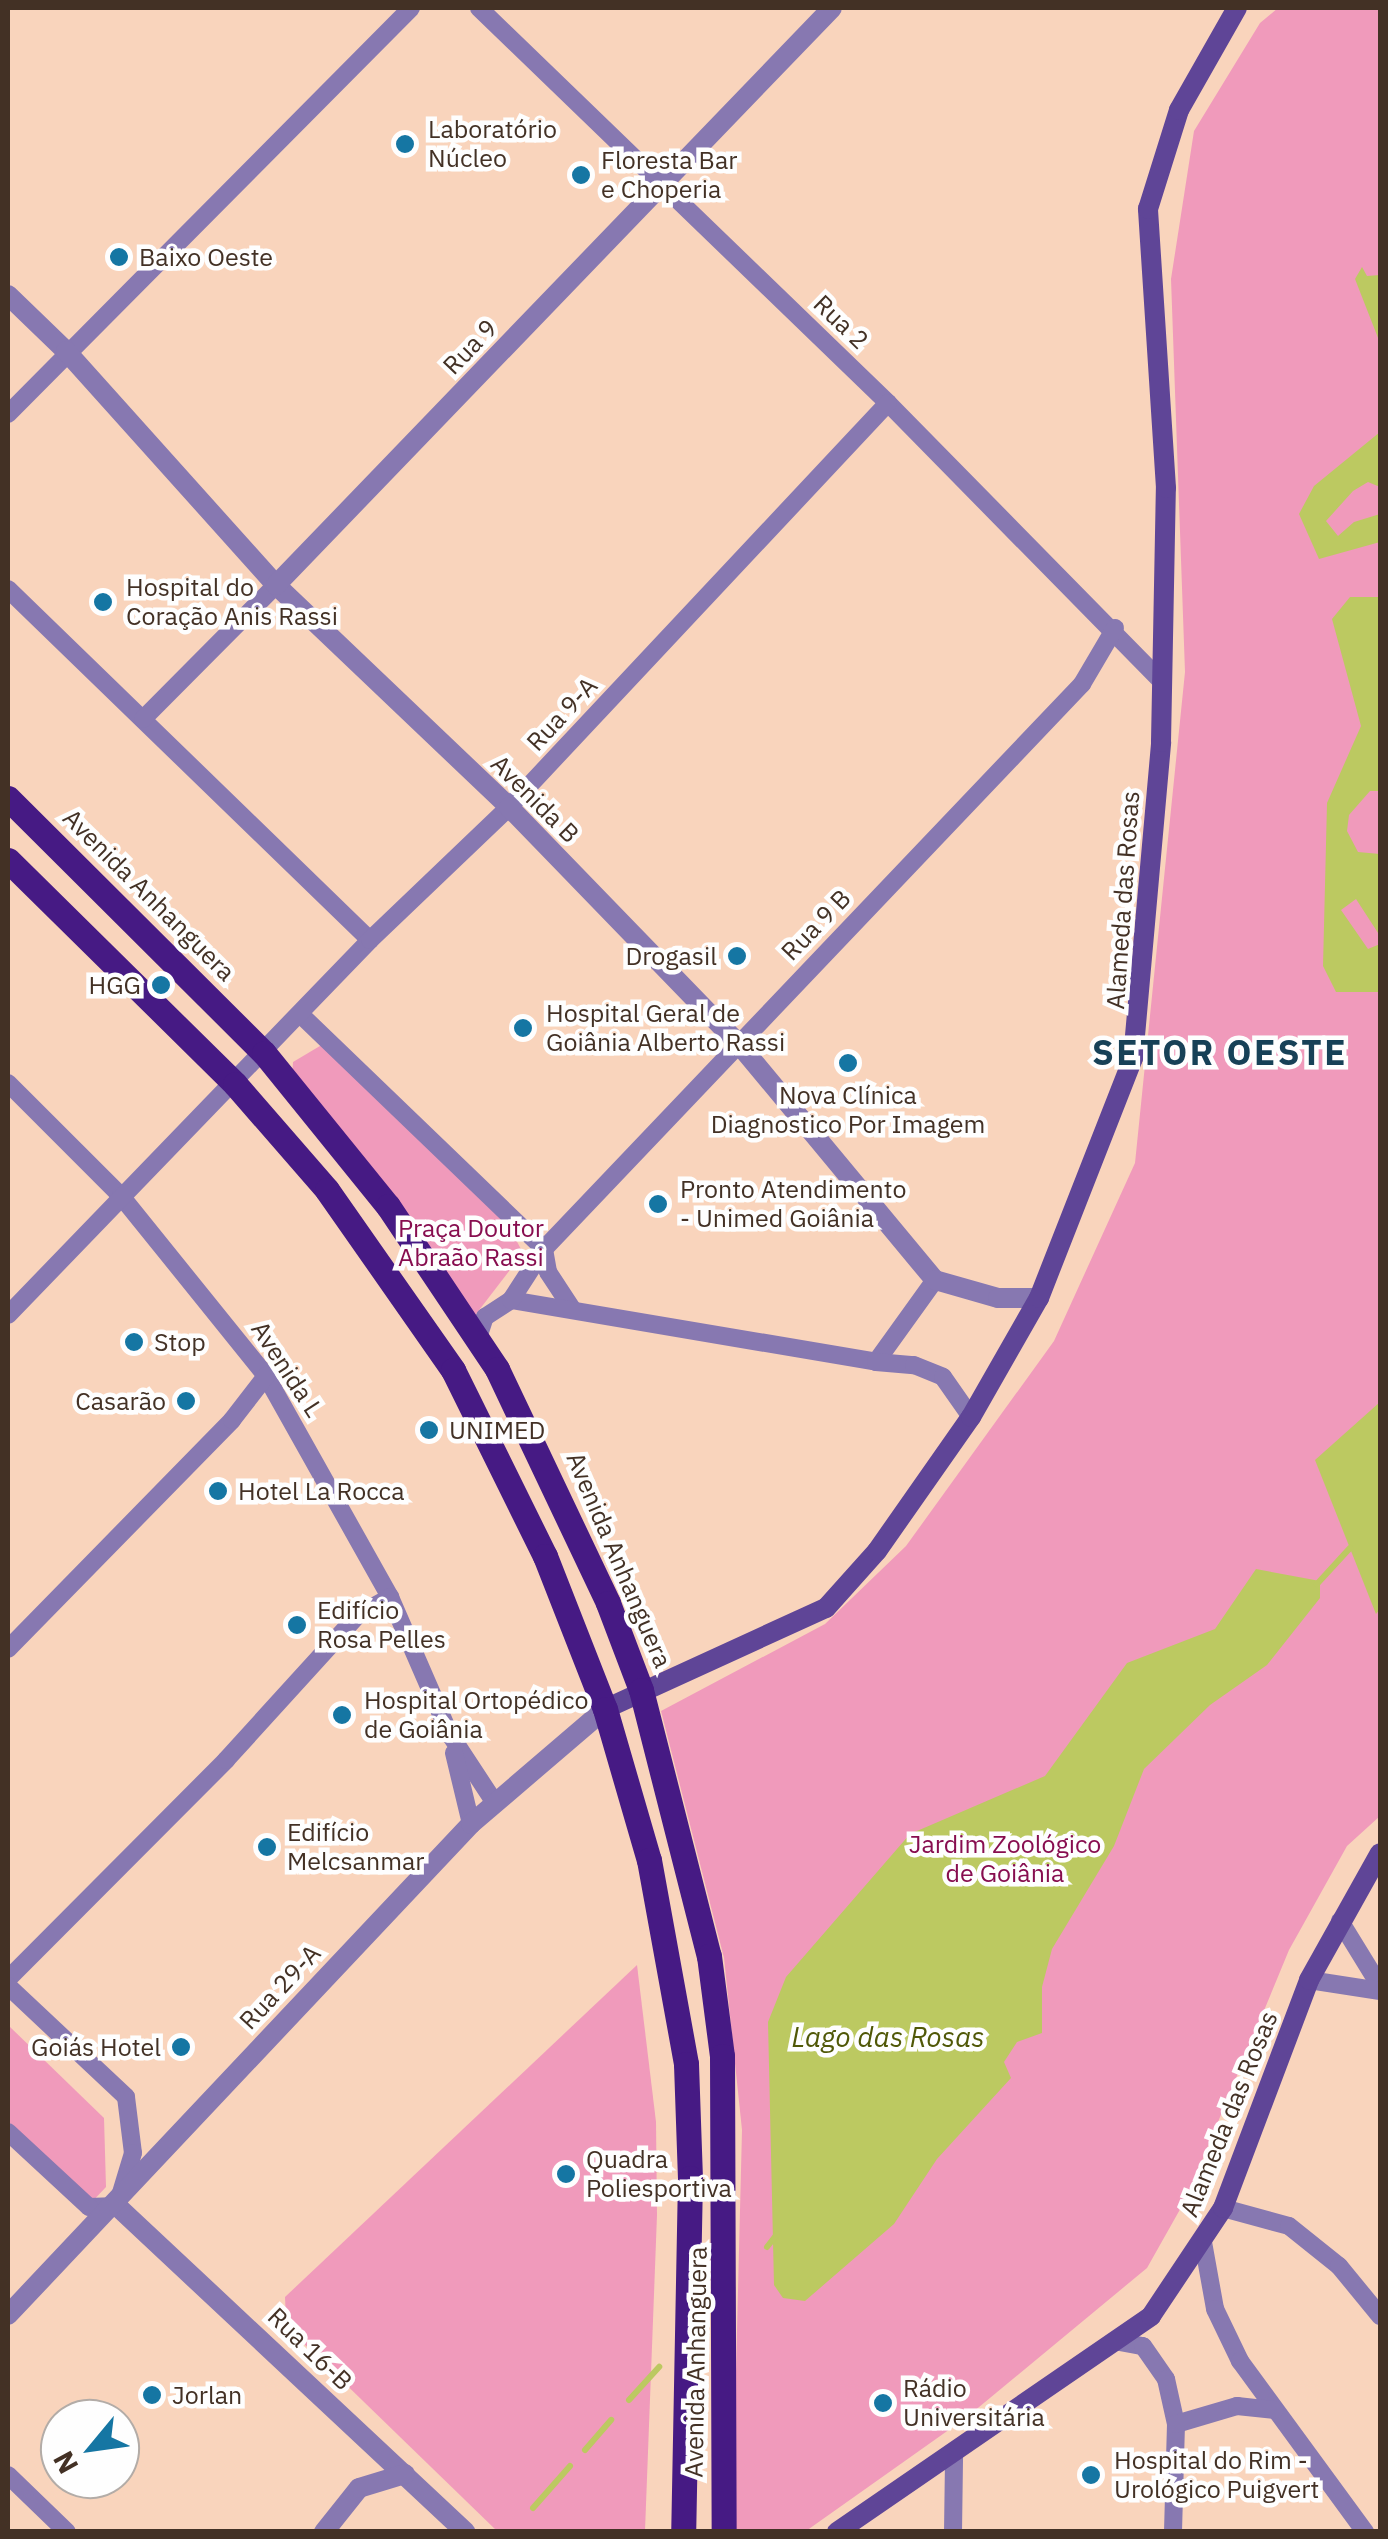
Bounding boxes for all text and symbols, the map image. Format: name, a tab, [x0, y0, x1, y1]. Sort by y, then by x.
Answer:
place label: Laboratório Núcleo	[428, 115, 557, 174]
marker: Laboratório Núcleo	[392, 131, 418, 157]
place label: Floresta Bar e Choperia	[601, 146, 737, 205]
marker: Floresta Bar e Choperia	[570, 164, 592, 186]
place label: Baixo Oeste	[139, 242, 273, 272]
marker: Baixo Oeste	[108, 246, 130, 268]
street label: Rua 2	[807, 289, 875, 355]
street label: Rua 9	[437, 313, 503, 381]
place label: Hospital do Coração Anis Rassi	[126, 573, 338, 632]
marker: Hospital do Coração Anis Rassi	[90, 589, 116, 615]
street label: Rua 9-A	[520, 671, 604, 757]
street label: Avenida B	[485, 749, 585, 849]
street label: Alameda das Rosas	[1100, 790, 1146, 1010]
street label: Avenida Anhanguera	[57, 803, 241, 987]
street label: Rua 9 B	[775, 883, 857, 967]
place label: Drogasil	[625, 941, 717, 971]
marker: Drogasil	[726, 945, 748, 967]
place label: HGG	[89, 970, 141, 1000]
marker: HGG	[150, 974, 172, 996]
place label: Hospital Geral de Goiânia Alberto Rassi	[546, 999, 785, 1058]
marker: Hospital Geral de Goiânia Alberto Rassi	[510, 1015, 536, 1041]
district label: SETOR OESTE	[1092, 1031, 1348, 1073]
marker: Nova Clínica Diagnostico Por Imagem	[835, 1050, 861, 1076]
place label: Nova Clínica Diagnostico Por Imagem	[711, 1081, 985, 1140]
place label: Pronto Atendimento - Unimed Goiânia	[680, 1175, 906, 1234]
marker: Pronto Atendimento - Unimed Goiânia	[645, 1191, 671, 1217]
park label: Praça Doutor Abraão Rassi	[398, 1214, 544, 1273]
street label: Avenida L	[245, 1316, 329, 1422]
place label: Stop	[154, 1327, 206, 1357]
marker: Stop	[123, 1331, 145, 1353]
place label: Casarão	[75, 1386, 166, 1416]
marker: Casarão	[175, 1390, 197, 1412]
place label: UNIMED	[449, 1415, 545, 1445]
marker: UNIMED	[418, 1419, 440, 1441]
street label: Avenida Anhanguera	[560, 1448, 678, 1672]
place label: Hotel La Rocca	[238, 1476, 404, 1506]
marker: Hotel La Rocca	[207, 1480, 229, 1502]
place label: Edifício Rosa Pelles	[317, 1596, 446, 1655]
marker: Edifício Rosa Pelles	[286, 1614, 308, 1636]
place label: Hospital Ortopédico de Goiânia	[364, 1686, 588, 1745]
marker: Hospital Ortopédico de Goiânia	[329, 1702, 355, 1728]
place label: Edifício Melcsanmar	[287, 1818, 424, 1877]
park label: Jardim Zoológico de Goiânia	[909, 1830, 1101, 1889]
marker: Edifício Melcsanmar	[256, 1836, 278, 1858]
street label: Rua 29-A	[233, 1938, 327, 2036]
street label: Alameda das Rosas	[1174, 2007, 1284, 2221]
water label: Lago das Rosas	[792, 2020, 984, 2054]
place label: Goiás Hotel	[31, 2032, 161, 2062]
marker: Goiás Hotel	[170, 2036, 192, 2058]
place label: Quadra Poliesportiva	[586, 2145, 732, 2204]
marker: Quadra Poliesportiva	[555, 2163, 577, 2185]
street label: Avenida Anhanguera	[679, 2246, 713, 2478]
street label: Rua 16-B	[262, 2301, 358, 2397]
place label: Rádio Universitária	[903, 2374, 1045, 2433]
place label: Jorlan	[172, 2380, 242, 2410]
marker: Jorlan	[141, 2384, 163, 2406]
marker: Rádio Universitária	[872, 2392, 894, 2414]
north arrow	[40, 2399, 140, 2499]
text: N	[44, 2445, 86, 2481]
place label: Hospital do Rim - Urológico Puigvert	[1114, 2446, 1319, 2505]
marker: Hospital do Rim - Urológico Puigvert	[1078, 2462, 1104, 2488]

